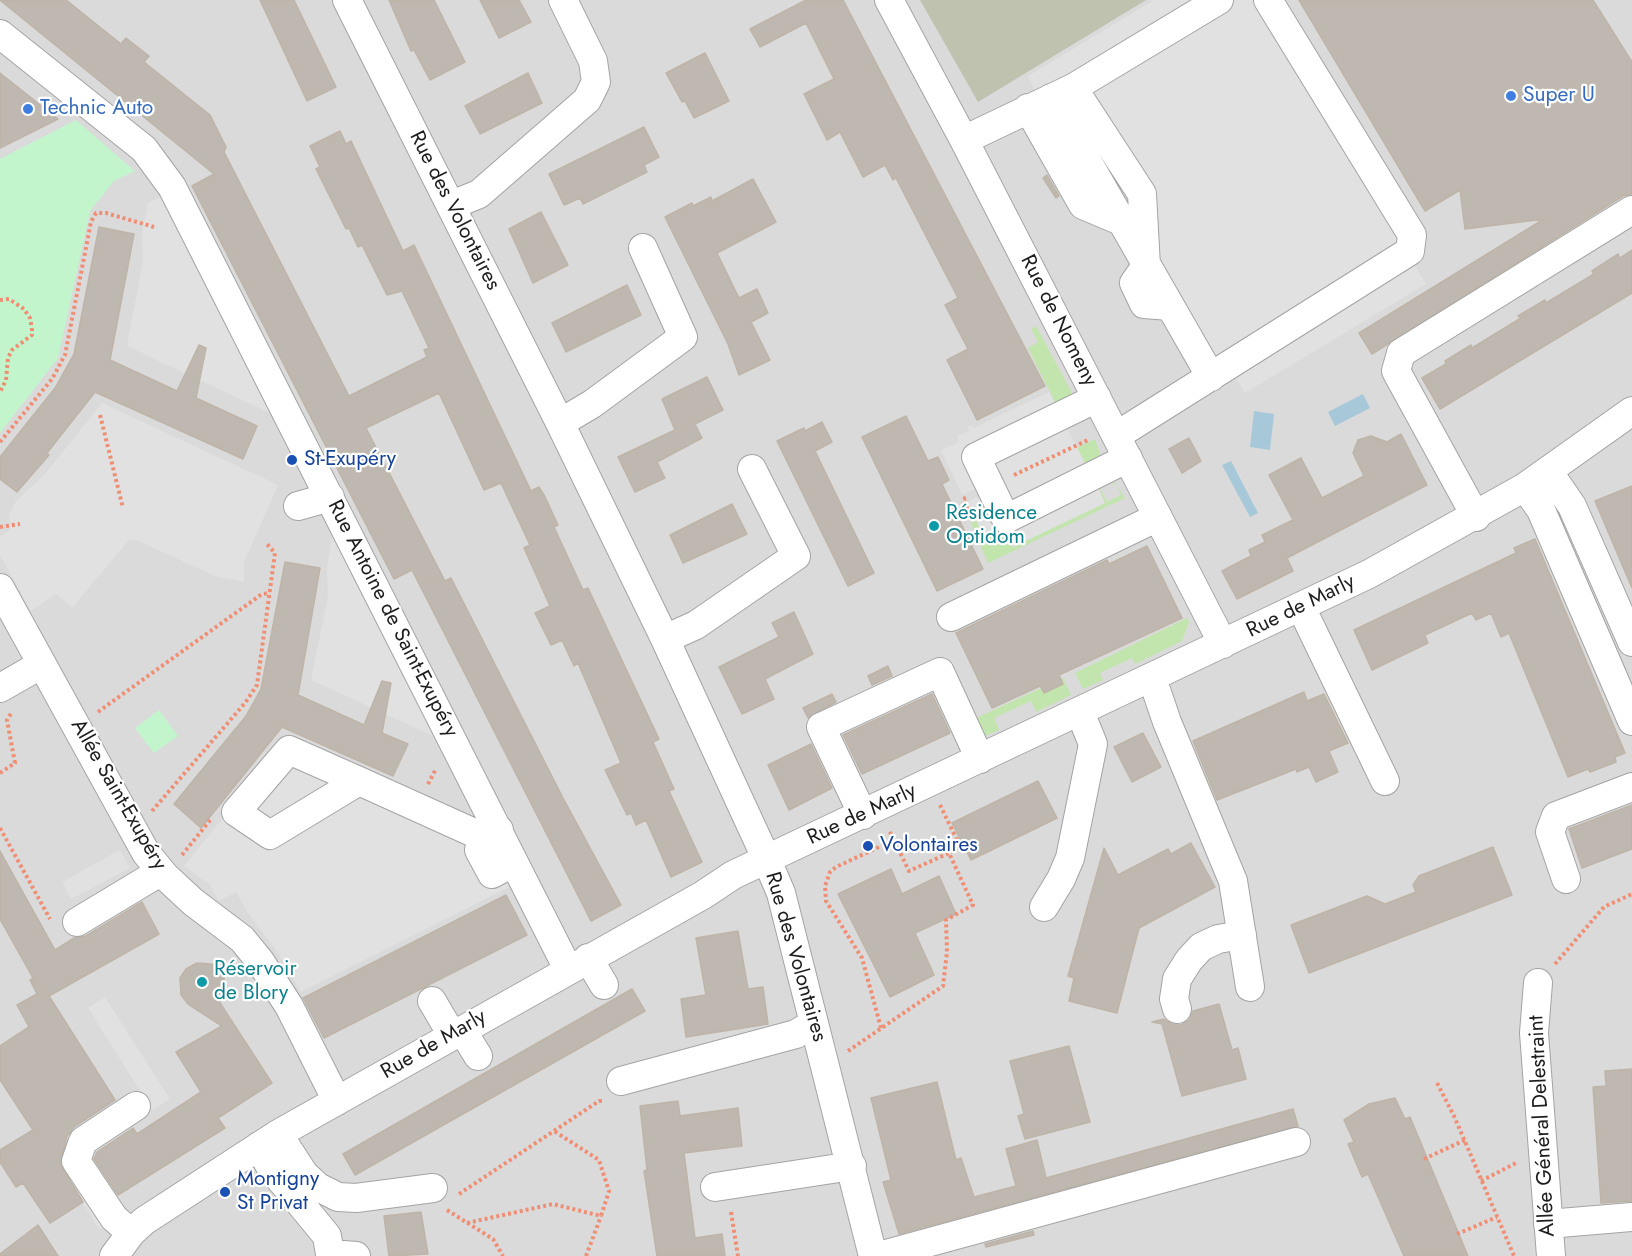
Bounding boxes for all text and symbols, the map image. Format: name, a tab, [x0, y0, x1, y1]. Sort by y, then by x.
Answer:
place label: Super U	[1523, 83, 1595, 109]
marker: Super U	[1504, 89, 1518, 103]
place label: Technic Auto	[40, 96, 153, 122]
marker: Technic Auto	[21, 102, 35, 116]
street label: Rue des Volontaires	[403, 127, 505, 295]
street label: Rue de Nomeny	[1014, 251, 1102, 391]
place label: St-Exupéry	[304, 447, 396, 473]
marker: St-Exupéry	[285, 453, 299, 467]
street label: Rue Antoine de Saint-Exupéry	[321, 496, 463, 742]
place label: Résidence Optidom	[946, 501, 1037, 551]
marker: Résidence Optidom	[927, 519, 941, 533]
street label: Rue de Marly	[1243, 570, 1359, 644]
street label: Allée Saint-Exupéry	[65, 715, 171, 875]
street label: Rue de Marly	[803, 779, 921, 851]
place label: Volontaires	[880, 833, 978, 859]
marker: Volontaires	[861, 839, 875, 853]
street label: Rue des Volontaires	[759, 869, 831, 1045]
place label: Réservoir de Blory	[214, 957, 297, 1007]
marker: Réservoir de Blory	[195, 975, 209, 989]
street label: Rue de Marly	[377, 1005, 491, 1085]
street label: Allée Général Delestraint	[1525, 1015, 1561, 1237]
place label: Montigny St Privat	[237, 1167, 319, 1217]
marker: Montigny St Privat	[218, 1185, 232, 1199]

